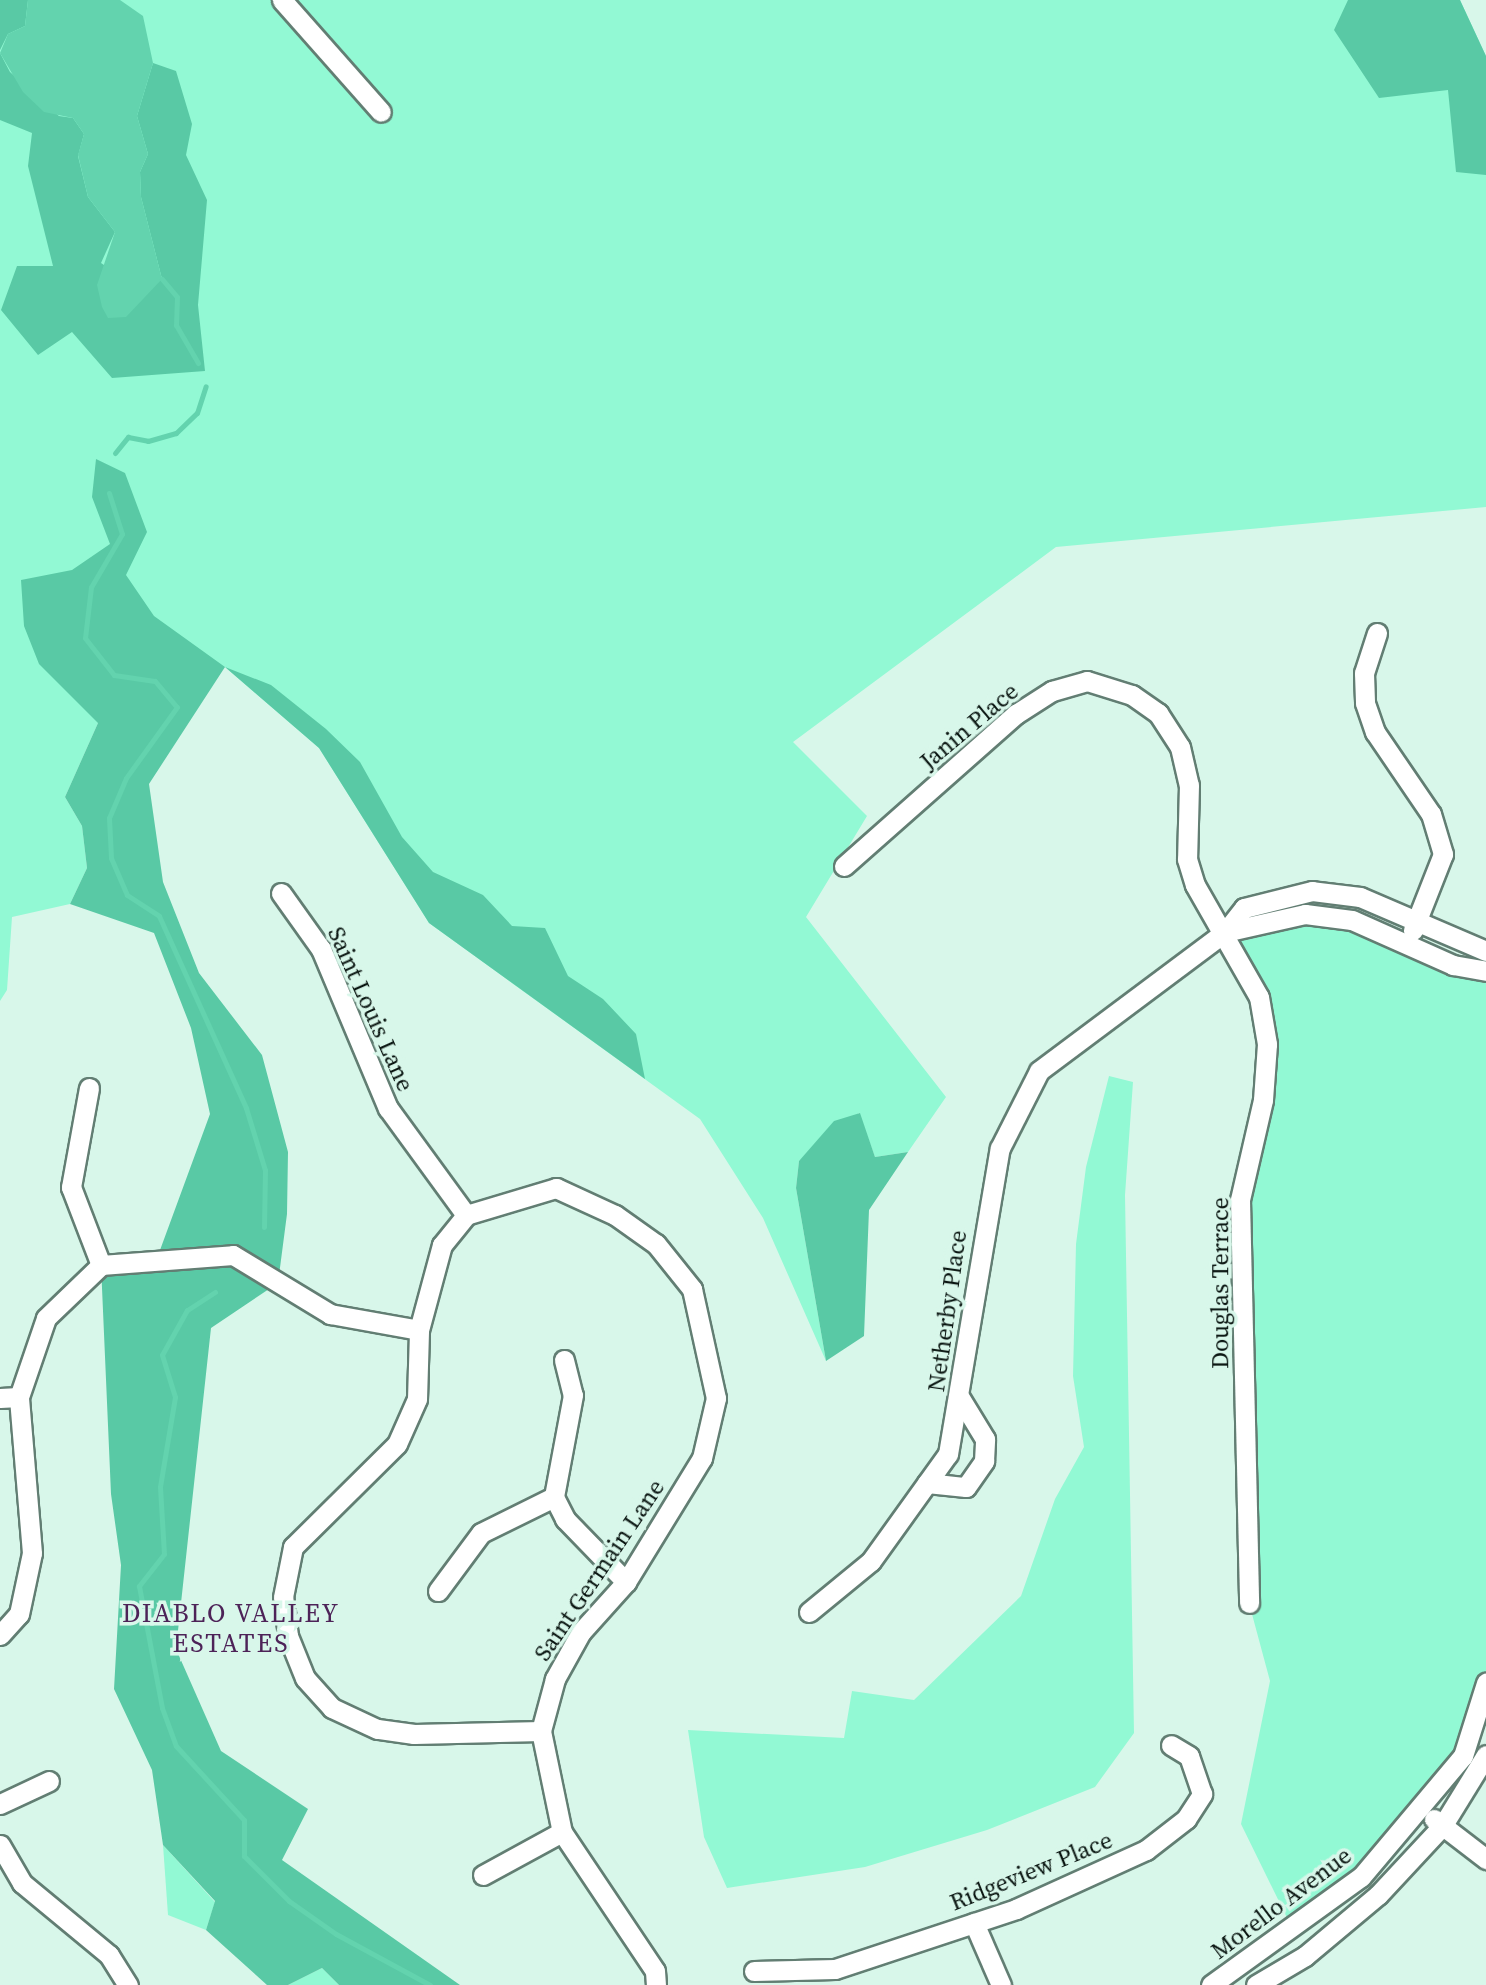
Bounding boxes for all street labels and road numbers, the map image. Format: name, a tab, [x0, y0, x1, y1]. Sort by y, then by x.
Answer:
street label: Janin Place	[914, 677, 1024, 775]
street label: Saint Louis Lane	[322, 922, 420, 1096]
street label: Douglas Terrace	[1206, 1197, 1234, 1369]
street label: Netherby Place	[921, 1228, 973, 1394]
street label: Saint Germain Lane	[528, 1474, 670, 1666]
street label: Ridgeview Place	[946, 1825, 1116, 1917]
street label: Morello Avenue	[1205, 1841, 1357, 1965]

